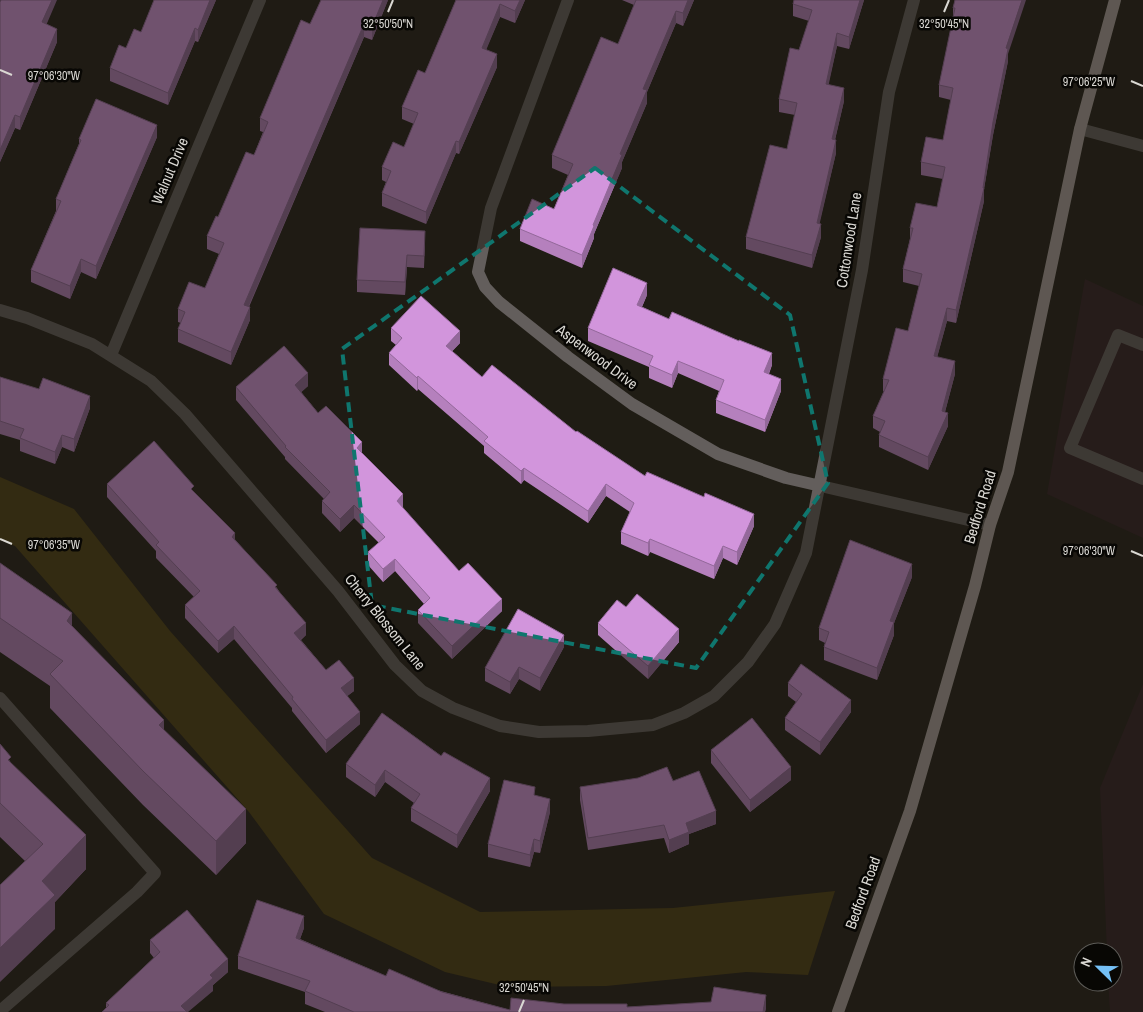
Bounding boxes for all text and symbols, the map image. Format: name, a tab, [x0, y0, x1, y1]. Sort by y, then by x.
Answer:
text: 32°50'50"N	[363, 16, 413, 32]
text: 32°50'45"N	[919, 16, 969, 32]
text: 97°06'30"W	[28, 68, 81, 84]
text: 97°06'25"W	[1063, 74, 1116, 90]
street label: Walnut Drive	[146, 134, 193, 207]
street label: Cottonwood Lane	[831, 191, 866, 289]
street label: Aspenwood Drive	[551, 318, 643, 394]
street label: Bedford Road	[958, 467, 1001, 546]
text: 97°06'35"W	[28, 537, 81, 553]
text: 97°06'30"W	[1063, 543, 1116, 559]
street label: Cherry Blossom Lane	[340, 569, 431, 674]
street label: Bedford Road	[840, 854, 885, 932]
north arrow	[1073, 942, 1123, 992]
text: N	[1076, 955, 1096, 969]
text: 32°50'45"N	[499, 980, 549, 996]

